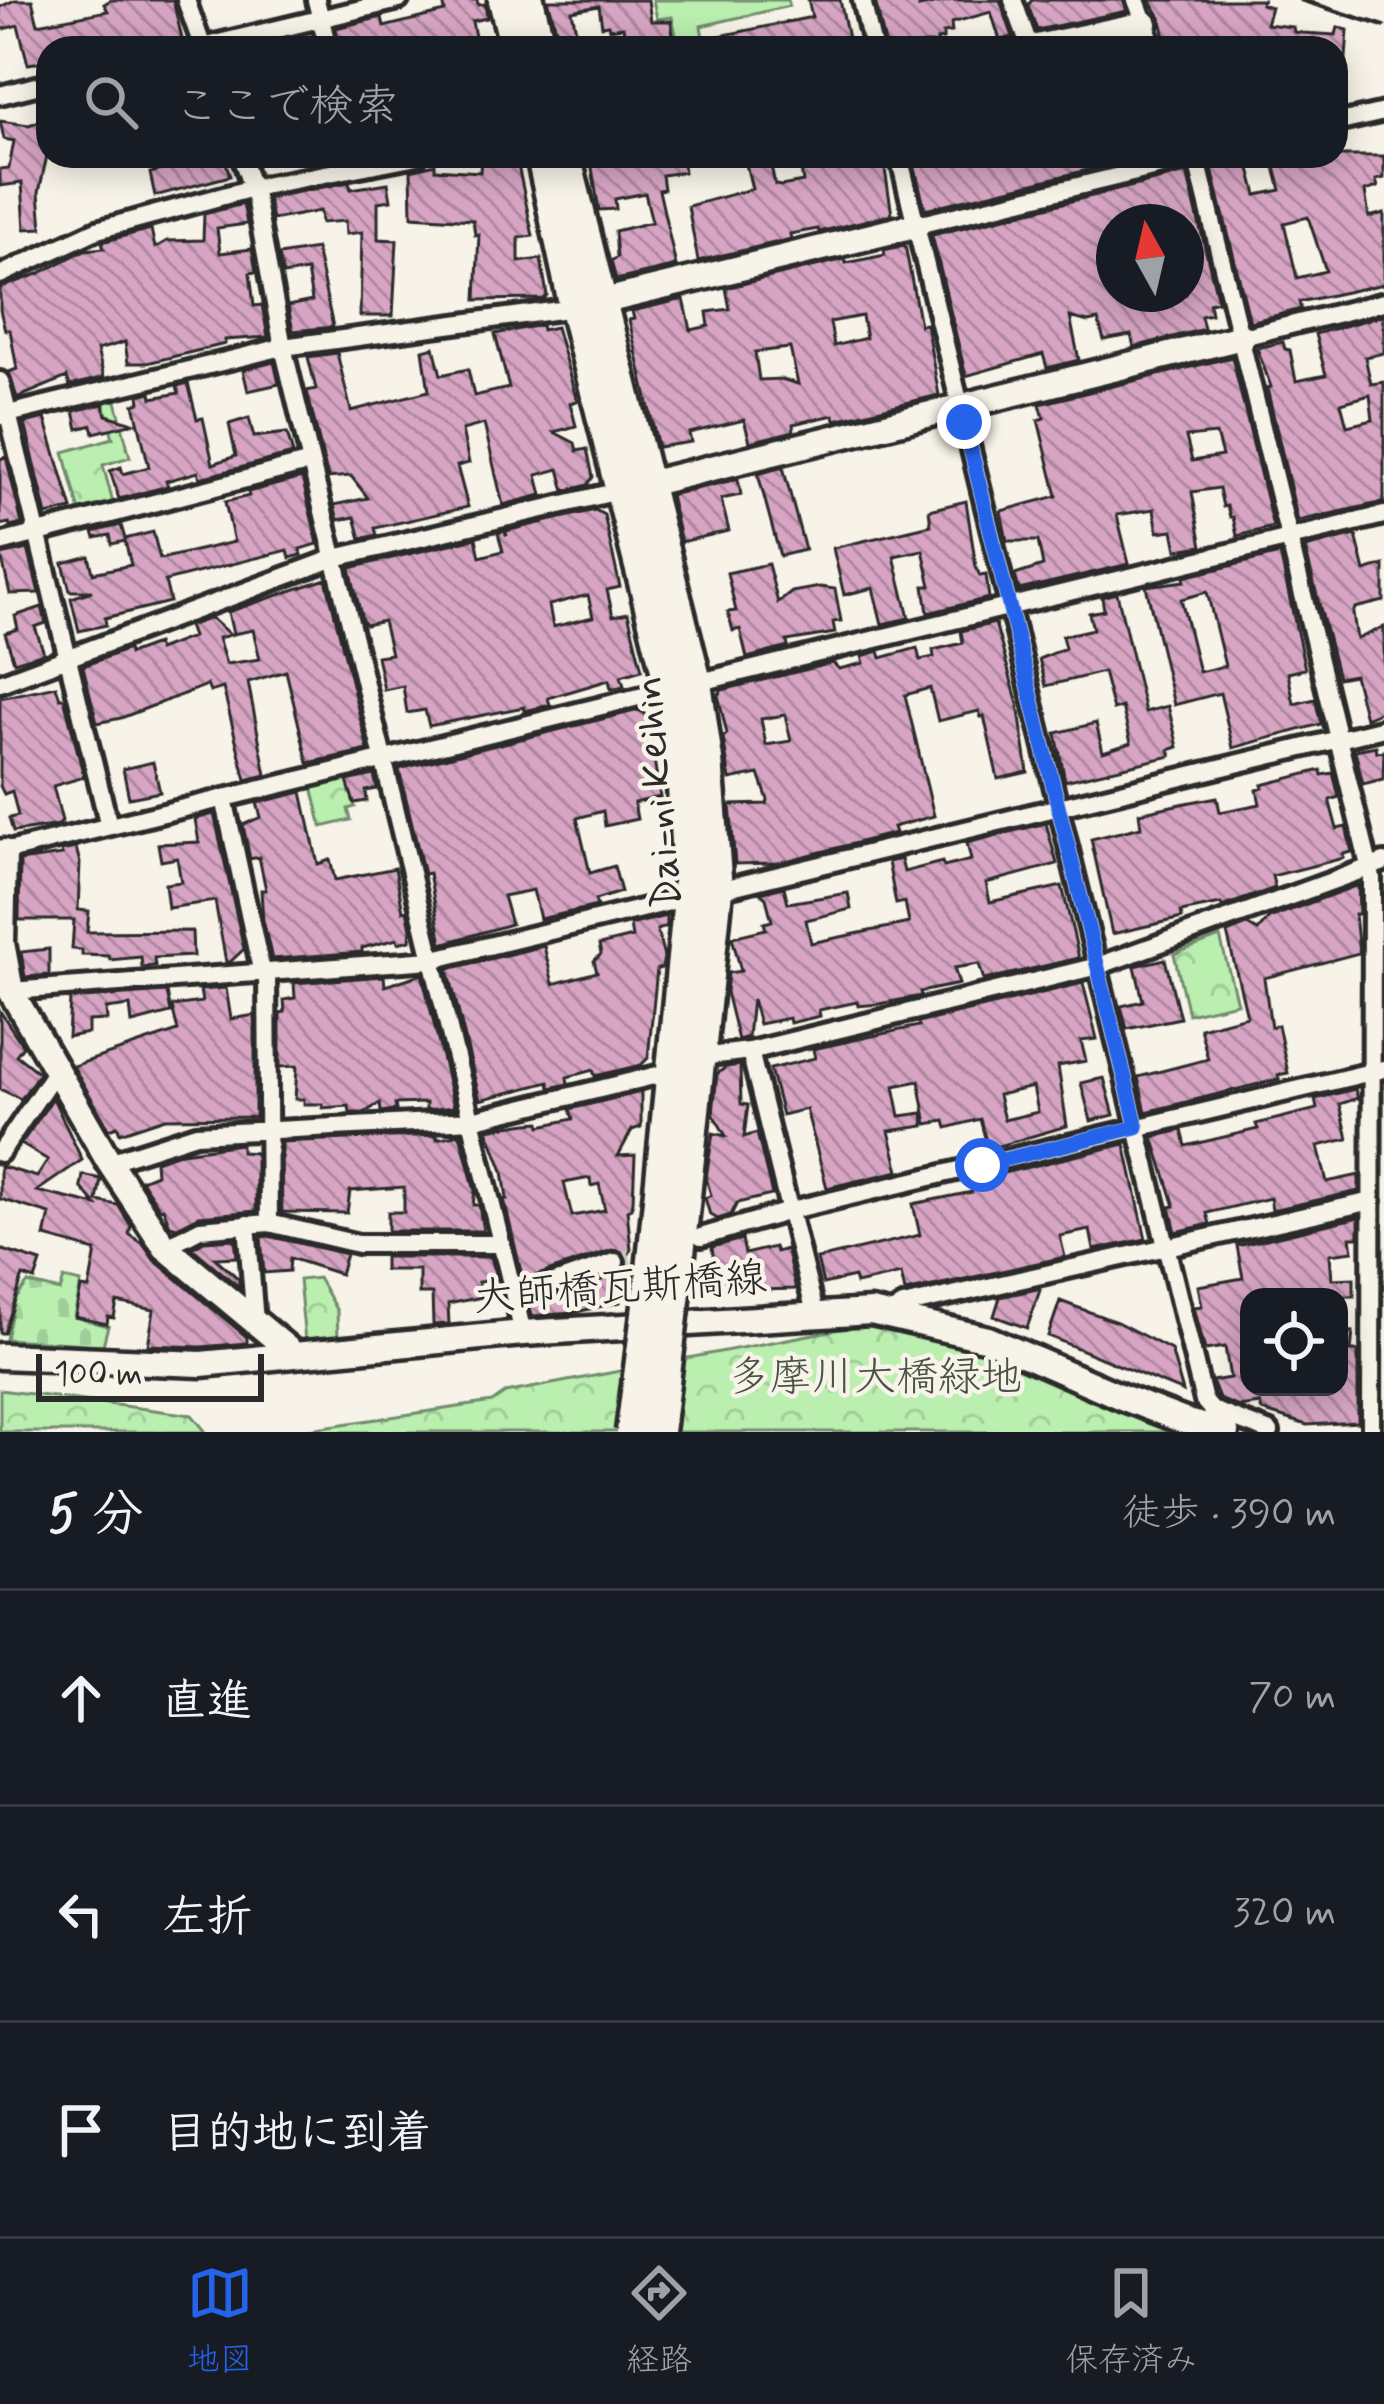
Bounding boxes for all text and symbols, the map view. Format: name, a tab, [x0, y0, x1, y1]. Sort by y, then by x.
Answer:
search box	[36, 36, 1348, 168]
icon: search	[78, 69, 144, 135]
text: ここで検索	[174, 78, 399, 137]
north arrow	[1096, 204, 1204, 312]
route end	[937, 395, 991, 449]
street label: Dai-ni Keihin	[621, 674, 697, 910]
route start	[955, 1138, 1009, 1192]
street label: 大師橋瓦斯橋線	[471, 1251, 769, 1327]
map controls	[1240, 1288, 1348, 1396]
button: locate	[1240, 1288, 1348, 1396]
scale bar	[36, 1348, 264, 1401]
park label: 多摩川大橋緑地	[728, 1351, 1022, 1406]
text: 100 m	[54, 1353, 143, 1397]
text: 5 分	[48, 1483, 143, 1549]
text: 徒歩 · 390 m	[1122, 1489, 1336, 1540]
icon: ahead	[48, 1665, 114, 1731]
text: 70 m	[1248, 1672, 1336, 1723]
text: 直進	[162, 1673, 252, 1732]
icon: left	[48, 1881, 114, 1947]
text: 320 m	[1233, 1888, 1336, 1939]
text: 左折	[162, 1889, 252, 1948]
icon: arrive	[48, 2097, 114, 2163]
text: 目的地に到着	[162, 2105, 432, 2164]
tab: 地図	[187, 2260, 253, 2383]
tab: 経路	[626, 2260, 692, 2383]
tab: 保存済み	[1065, 2260, 1197, 2383]

